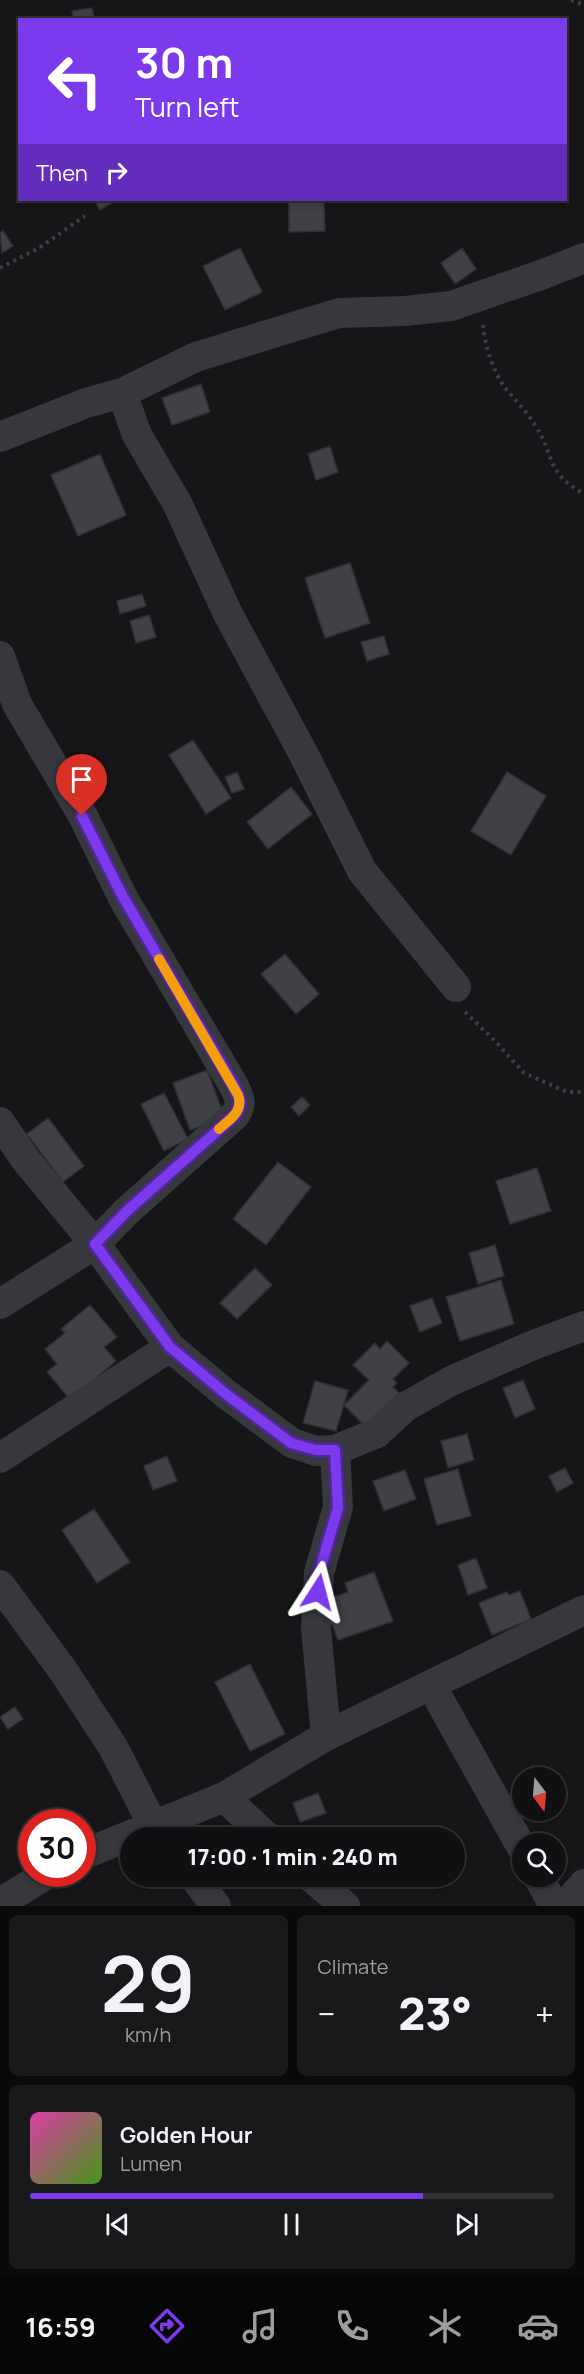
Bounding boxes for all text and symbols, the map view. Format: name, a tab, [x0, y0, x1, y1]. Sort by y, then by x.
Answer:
text: 30 m	[135, 33, 233, 91]
icon: left	[36, 42, 114, 120]
text: Turn left	[135, 88, 239, 125]
icon: right	[100, 156, 133, 189]
text: Then	[36, 158, 88, 188]
pin	[56, 754, 107, 816]
icon: arrive	[65, 763, 98, 796]
position arrow	[286, 1560, 350, 1624]
north arrow	[512, 1767, 566, 1821]
map controls	[512, 1767, 566, 1887]
speed limit sign: 30	[18, 1809, 96, 1887]
button: search	[512, 1833, 566, 1887]
text: 17:00 · 1 min · 240 m	[187, 1842, 398, 1872]
text: 29	[101, 1929, 196, 2035]
text: Climate	[318, 1953, 389, 1980]
text: 23°	[398, 1982, 472, 2044]
text: −	[318, 1991, 335, 2036]
text: +	[535, 1991, 554, 2036]
text: km/h	[125, 2021, 172, 2048]
text: Golden Hour	[120, 2120, 253, 2150]
text: Lumen	[120, 2150, 182, 2177]
icon: previous	[101, 2208, 134, 2241]
icon: pause	[275, 2208, 308, 2241]
icon: next	[450, 2208, 483, 2241]
icon: directions	[146, 2305, 188, 2347]
icon: music	[239, 2305, 281, 2347]
icon: phone	[331, 2305, 373, 2347]
icon: climate	[424, 2305, 466, 2347]
icon: car	[517, 2305, 559, 2347]
text: 16:59	[25, 2308, 96, 2345]

